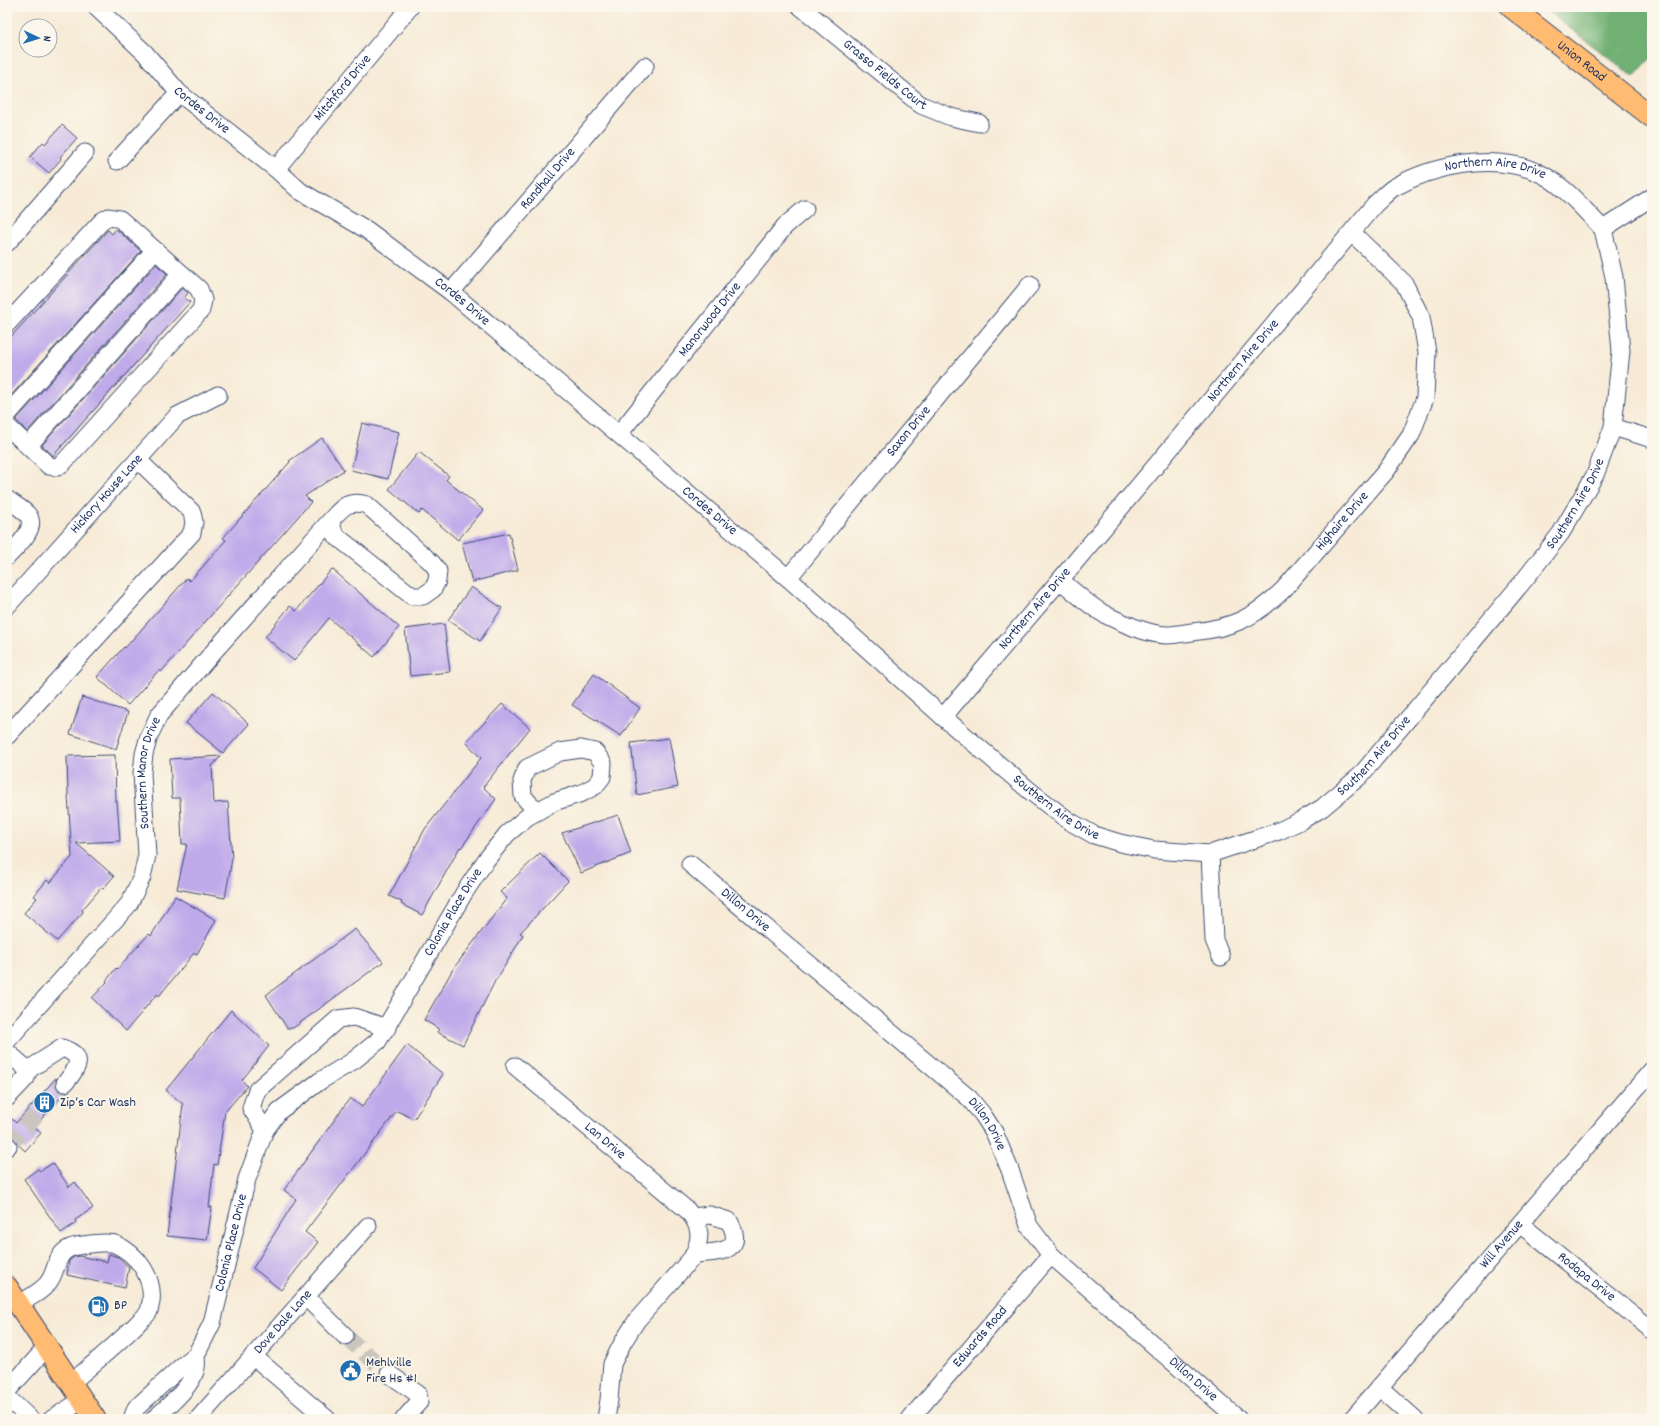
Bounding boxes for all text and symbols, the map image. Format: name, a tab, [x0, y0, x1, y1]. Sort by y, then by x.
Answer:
north arrow	[18, 18, 58, 58]
text: N	[38, 35, 54, 42]
street label: Grasso Fields Court	[838, 35, 929, 116]
street label: Union Road	[1552, 36, 1610, 87]
street label: Mitchford Drive	[309, 50, 377, 126]
street label: Cordes Drive	[168, 82, 234, 139]
street label: Randhall Drive	[516, 143, 581, 214]
street label: Northern Aire Drive	[1443, 153, 1550, 185]
street label: Cordes Drive	[430, 273, 494, 331]
street label: Manorwood Drive	[674, 278, 746, 362]
street label: Northern Aire Drive	[1203, 315, 1284, 407]
street label: Saxon Drive	[882, 402, 936, 461]
street label: Hickory House Lane	[66, 450, 148, 539]
street label: Southern Aire Drive	[1542, 456, 1610, 554]
street label: Cordes Drive	[677, 482, 741, 540]
street label: Highaire Drive	[1311, 487, 1374, 556]
street label: Northern Aire Drive	[994, 563, 1076, 655]
street label: Southern Aire Drive	[1333, 712, 1416, 801]
street label: Southern Manor Drive	[132, 714, 167, 830]
street label: Southern Aire Drive	[1008, 770, 1102, 846]
street label: Colonia Place Drive	[419, 864, 488, 960]
street label: Dillon Drive	[716, 884, 774, 937]
building icon: Zip’s Car Wash	[32, 1090, 58, 1116]
place label: Zip’s Car Wash	[60, 1093, 136, 1113]
street label: Dillon Drive	[963, 1093, 1011, 1154]
street label: Lan Drive	[579, 1118, 630, 1165]
street label: Colonia Place Drive	[210, 1192, 253, 1294]
street label: Will Avenue	[1475, 1216, 1529, 1273]
street label: Rodapa Drive	[1553, 1248, 1620, 1307]
street label: Dove Dale Lane	[249, 1285, 317, 1359]
fuel station icon: BP	[85, 1293, 111, 1319]
place label: BP	[114, 1296, 127, 1316]
street label: Edwards Road	[948, 1302, 1013, 1372]
street label: Dillon Drive	[1164, 1352, 1222, 1407]
place label: Mehlville Fire Hs #1	[366, 1353, 417, 1389]
public building icon: Mehlville Fire Hs #1	[338, 1358, 364, 1384]

